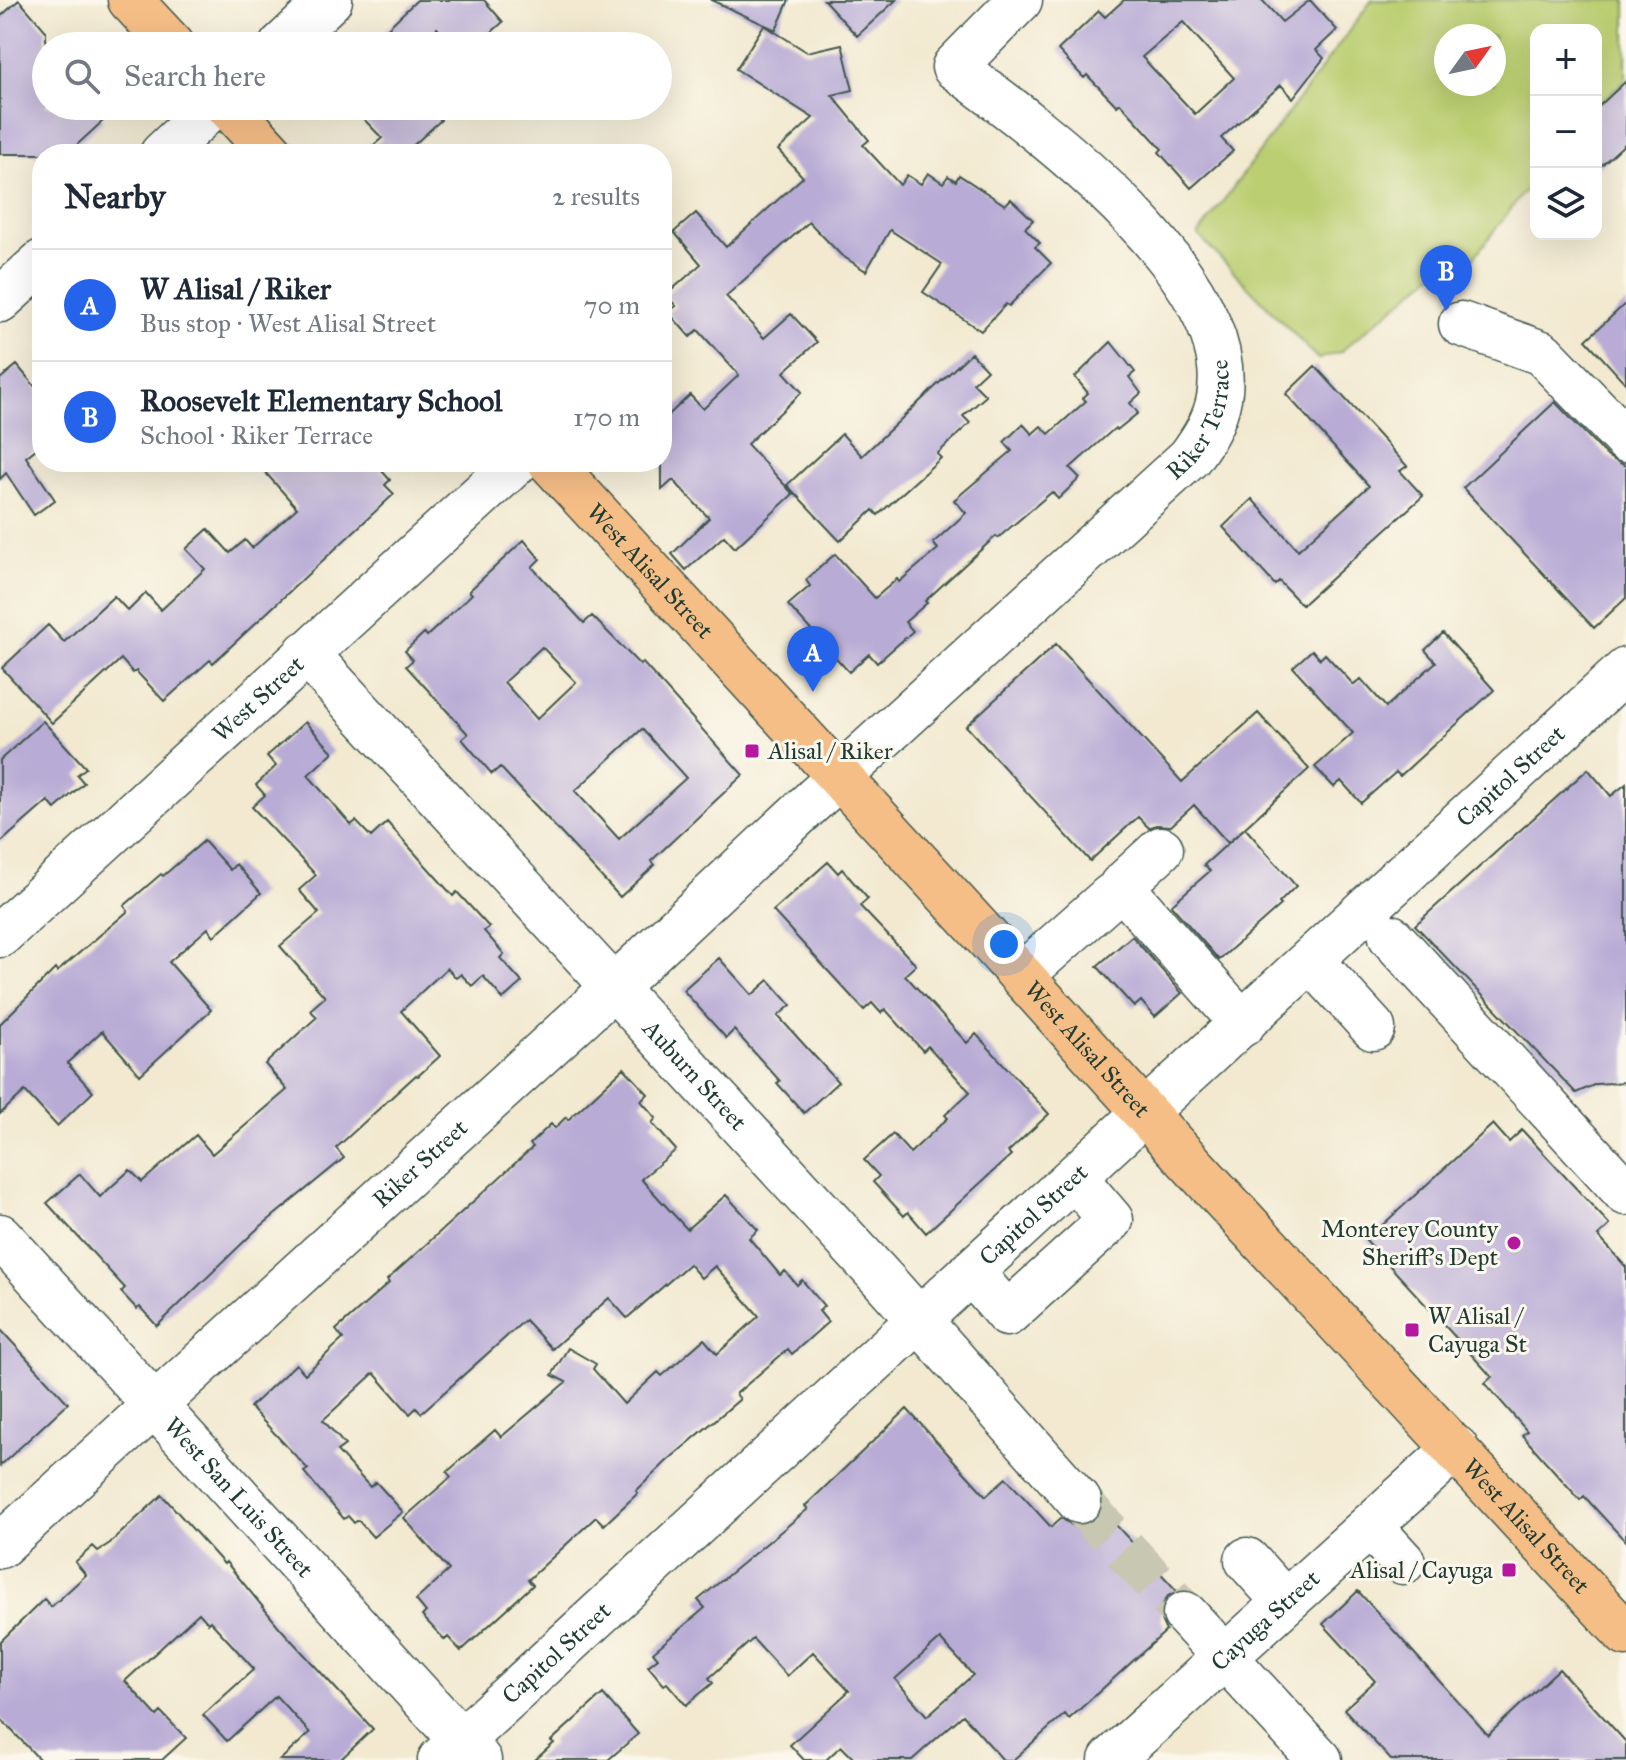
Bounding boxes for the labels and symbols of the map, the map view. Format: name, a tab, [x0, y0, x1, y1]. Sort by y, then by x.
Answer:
north arrow	[1434, 24, 1506, 96]
pin: B	[1420, 245, 1472, 311]
street label: Riker Terrace	[1160, 358, 1236, 486]
street label: West Alisal Street	[580, 497, 720, 645]
pin: A	[787, 626, 839, 692]
street label: West Street	[206, 649, 311, 748]
street label: Capitol Street	[1450, 718, 1572, 834]
place label: Alisal / Riker	[767, 736, 893, 766]
marker: Alisal / Riker	[743, 742, 761, 760]
your location	[984, 924, 1024, 964]
street label: West Alisal Street	[1018, 975, 1157, 1124]
street label: Auburn Street	[636, 1013, 754, 1137]
street label: Riker Street	[366, 1112, 474, 1215]
street label: Capitol Street	[973, 1157, 1094, 1272]
place label: Monterey County Sheriff's Dept	[1321, 1214, 1499, 1272]
marker: Monterey County Sheriff's Dept	[1505, 1234, 1523, 1252]
place label: W Alisal / Cayuga St	[1428, 1301, 1528, 1359]
marker: W Alisal / Cayuga St	[1403, 1321, 1421, 1339]
street label: West San Luis Street	[158, 1411, 320, 1584]
street label: West Alisal Street	[1456, 1452, 1597, 1600]
place label: Alisal / Cayuga	[1349, 1555, 1494, 1585]
marker: Alisal / Cayuga	[1500, 1561, 1518, 1579]
street label: Cayuga Street	[1205, 1563, 1326, 1677]
street label: Capitol Street	[496, 1595, 617, 1710]

